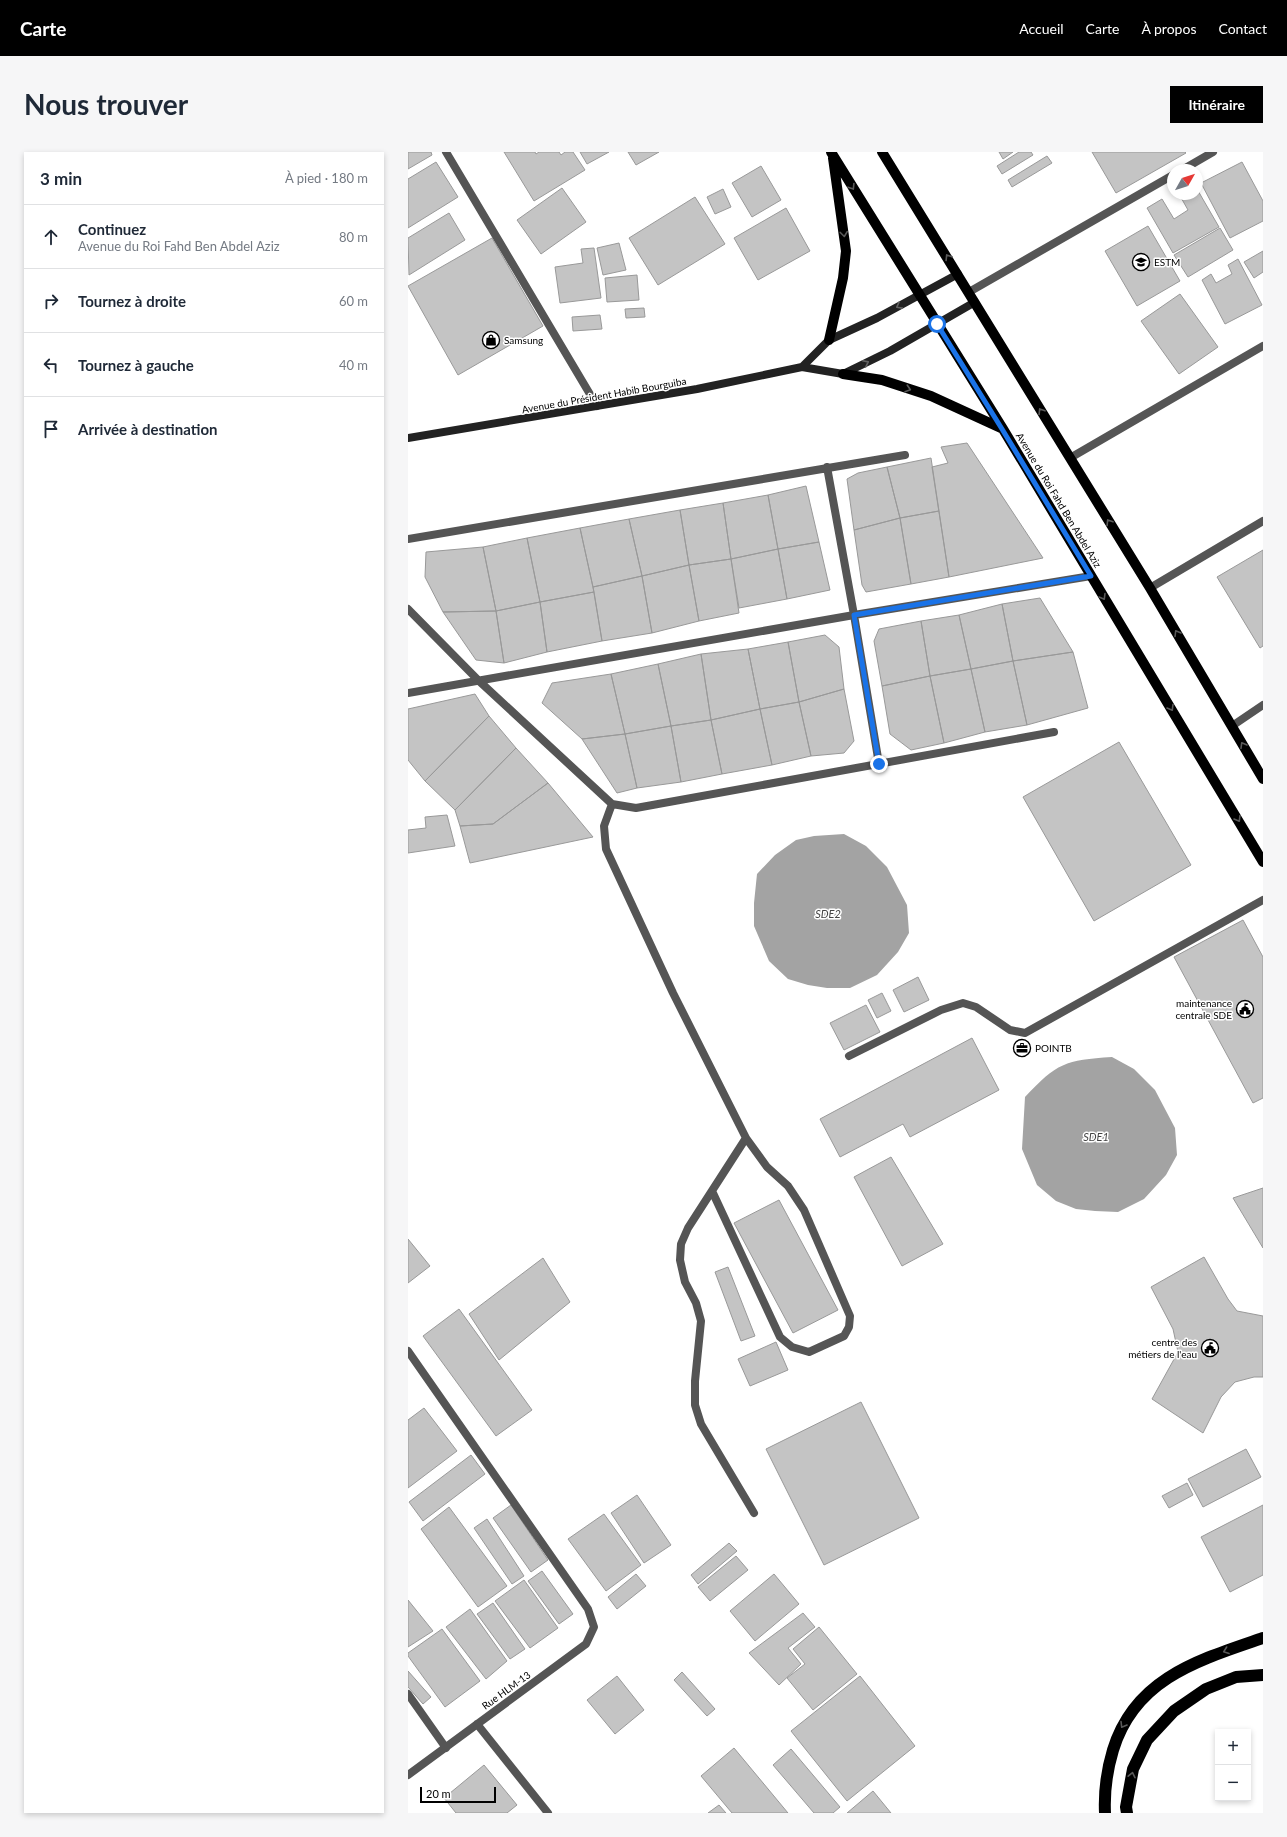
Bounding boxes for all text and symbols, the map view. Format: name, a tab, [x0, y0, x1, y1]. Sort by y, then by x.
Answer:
text: Carte	[20, 17, 66, 40]
text: Accueil	[1019, 20, 1064, 37]
text: Carte	[1086, 20, 1119, 37]
text: À propos	[1141, 20, 1196, 37]
text: Contact	[1218, 20, 1267, 37]
button: Itinéraire	[1170, 86, 1263, 123]
text: Nous trouver	[24, 87, 188, 121]
north arrow	[1167, 164, 1203, 200]
text: 3 min	[40, 168, 82, 189]
text: À pied · 180 m	[285, 170, 368, 186]
one-way arrow	[848, 183, 855, 190]
text: Continuez	[78, 220, 146, 238]
icon: ahead	[40, 226, 62, 248]
text: 80 m	[339, 229, 368, 245]
one-way arrow	[839, 231, 848, 237]
text: Avenue du Roi Fahd Ben Abdel Aziz	[78, 238, 280, 254]
school or university icon: ESTM	[1131, 252, 1151, 272]
one-way arrow	[945, 254, 952, 261]
place label: ESTM	[1154, 256, 1180, 268]
icon: right	[40, 290, 62, 312]
text: Tournez à droite	[78, 292, 186, 310]
text: 60 m	[339, 293, 368, 309]
one-way arrow	[896, 301, 903, 308]
route start	[928, 315, 946, 333]
shop icon: Samsung	[481, 330, 501, 350]
place label: Samsung	[504, 334, 543, 346]
icon: left	[40, 354, 62, 376]
text: Tournez à gauche	[78, 356, 194, 374]
text: 40 m	[339, 357, 368, 373]
one-way arrow	[861, 360, 869, 368]
street label: Avenue du Président Habib Bourguiba	[521, 375, 687, 415]
one-way arrow	[905, 384, 912, 393]
one-way arrow	[1039, 409, 1046, 416]
icon: arrive	[40, 418, 62, 440]
text: Arrivée à destination	[78, 420, 217, 438]
street label: Avenue du Roi Fahd Ben Abdel Aziz	[1014, 430, 1104, 570]
one-way arrow	[1107, 519, 1114, 526]
one-way arrow	[1098, 593, 1106, 600]
one-way arrow	[1175, 630, 1182, 637]
one-way arrow	[1166, 704, 1173, 711]
one-way arrow	[1241, 742, 1248, 749]
route end	[870, 755, 888, 773]
one-way arrow	[1233, 815, 1240, 822]
water label: SDE2	[815, 907, 841, 920]
place label: maintenance centrale SDE	[1175, 997, 1232, 1021]
public building icon: maintenance centrale SDE	[1235, 999, 1255, 1019]
office icon: POINTB	[1012, 1038, 1032, 1058]
place label: POINTB	[1035, 1042, 1072, 1054]
water label: SDE1	[1083, 1130, 1109, 1143]
place label: centre des métiers de l'eau	[1128, 1336, 1197, 1360]
public building icon: centre des métiers de l'eau	[1200, 1338, 1220, 1358]
one-way arrow	[1223, 1646, 1230, 1655]
street label: Rue HLM-13	[479, 1668, 533, 1712]
one-way arrow	[1121, 1721, 1128, 1728]
map controls	[1215, 1729, 1251, 1801]
button: +	[1215, 1729, 1251, 1765]
button: −	[1215, 1765, 1251, 1801]
one-way arrow	[1128, 1771, 1136, 1778]
scale bar	[420, 1785, 496, 1804]
text: 20 m	[426, 1787, 451, 1800]

